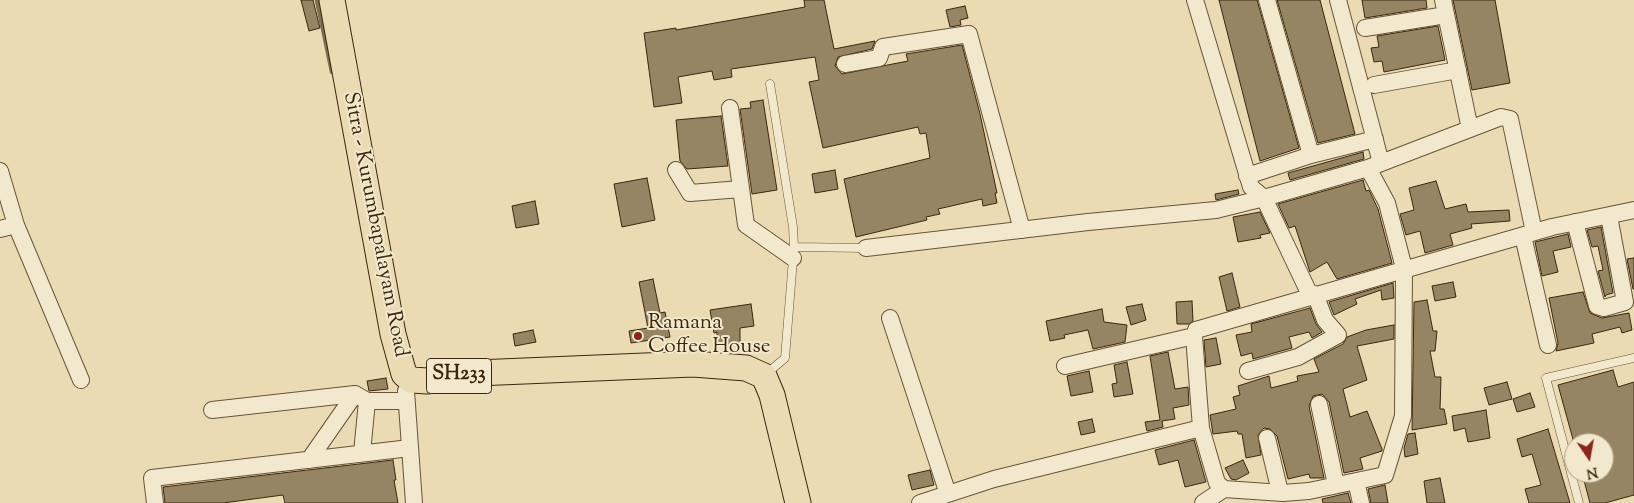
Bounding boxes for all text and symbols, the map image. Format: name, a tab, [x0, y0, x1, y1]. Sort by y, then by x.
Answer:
street label: Sitra - Kurumbapalayam Road	[336, 90, 412, 360]
place label: Ramana Coffee House	[648, 311, 770, 361]
marker: Ramana Coffee House	[632, 330, 644, 342]
road number: SH233	[426, 358, 492, 394]
north arrow	[1564, 433, 1614, 483]
text: N	[1584, 461, 1599, 483]

